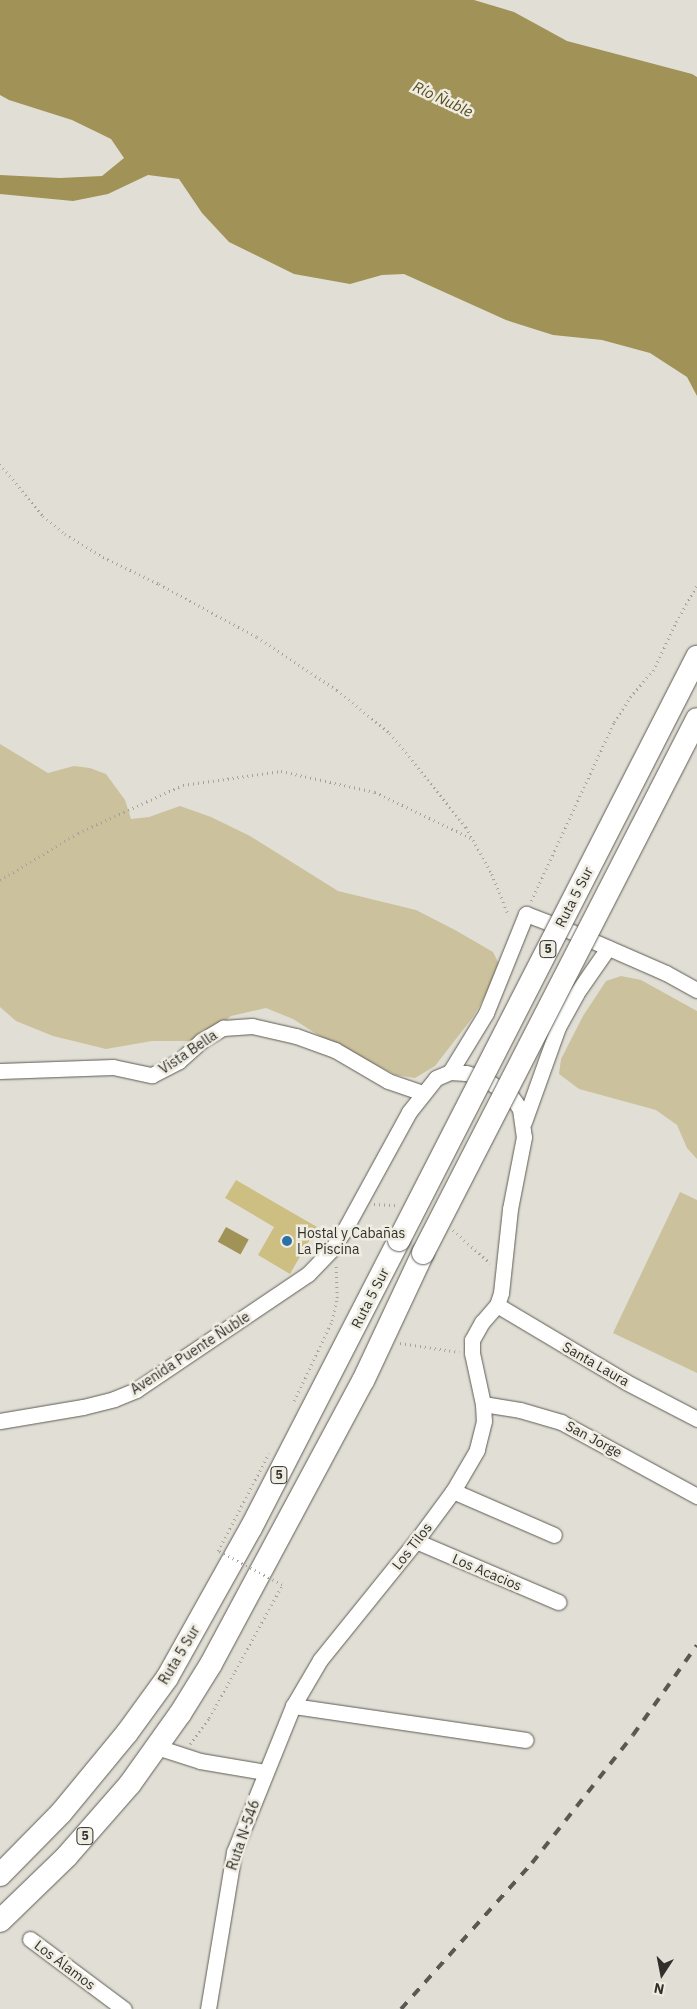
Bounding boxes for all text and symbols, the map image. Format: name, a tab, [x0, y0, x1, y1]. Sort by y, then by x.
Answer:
water label: Río Ñuble	[410, 77, 476, 121]
street label: Ruta 5 Sur	[552, 864, 596, 930]
road number: 5	[539, 940, 557, 959]
street label: Vista Bella	[156, 1027, 220, 1077]
place label: Hostal y Cabañas La Piscina	[297, 1225, 405, 1258]
marker: Hostal y Cabañas La Piscina	[281, 1235, 293, 1247]
street label: Ruta 5 Sur	[348, 1265, 392, 1331]
street label: Avenida Puente Ñuble	[127, 1308, 253, 1398]
street label: Santa Laura	[560, 1338, 632, 1390]
street label: San Jorge	[563, 1417, 625, 1461]
road number: 5	[270, 1466, 288, 1484]
street label: Los Tilos	[389, 1519, 435, 1573]
street label: Los Acacios	[450, 1550, 524, 1594]
street label: Ruta 5 Sur	[155, 1623, 203, 1687]
street label: Ruta N-546	[223, 1798, 263, 1872]
road number: 5	[76, 1826, 94, 1845]
street label: Los Álamos	[31, 1937, 99, 1993]
north arrow	[637, 1949, 687, 1999]
text: N	[652, 1979, 666, 1999]

